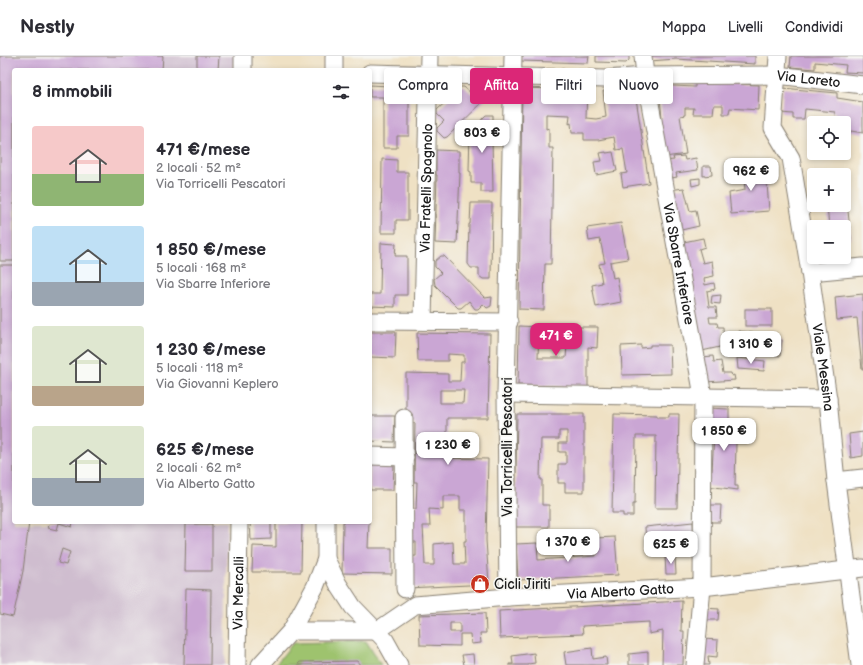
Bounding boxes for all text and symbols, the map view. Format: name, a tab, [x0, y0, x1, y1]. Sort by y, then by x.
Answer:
text: Nestly	[20, 16, 74, 39]
text: Mappa	[662, 19, 706, 36]
text: Livelli	[728, 19, 763, 36]
text: Condividi	[785, 19, 843, 36]
street label: Via Loreto	[776, 67, 841, 91]
chip: Compra	[384, 68, 462, 104]
chip: Affitta	[470, 68, 533, 104]
chip: Filtri	[541, 68, 596, 104]
chip: Nuovo	[604, 68, 673, 104]
icon: filters	[330, 81, 352, 103]
text: 8 immobili	[32, 82, 112, 102]
map controls	[807, 116, 851, 264]
button: locate	[807, 116, 851, 160]
pin: 803 €	[454, 120, 510, 154]
street label: Via Fratelli Spagnolo	[416, 123, 436, 253]
text: 803 €	[464, 125, 500, 141]
text: 471 €/mese	[156, 140, 250, 160]
icon: home	[64, 142, 112, 190]
pin: 962 €	[723, 158, 779, 192]
text: 2 locali · 52 m²	[156, 160, 241, 176]
text: 962 €	[733, 163, 769, 179]
button: +	[807, 168, 851, 212]
text: Via Torricelli Pescatori	[156, 176, 286, 192]
street label: Via Sbarre Inferiore	[660, 202, 698, 326]
button: −	[807, 220, 851, 264]
text: 1 850 €/mese	[156, 240, 266, 260]
icon: home	[64, 242, 112, 290]
text: 5 locali · 168 m²	[156, 260, 246, 276]
text: Via Sbarre Inferiore	[156, 276, 271, 292]
street label: Viale Messina	[809, 322, 838, 412]
pin: 471 €	[528, 323, 584, 357]
text: 471 €	[539, 328, 573, 344]
pin: 1 310 €	[714, 331, 788, 365]
text: 1 310 €	[729, 336, 773, 352]
text: 1 230 €/mese	[156, 340, 266, 360]
icon: home	[64, 342, 112, 390]
text: 5 locali · 118 m²	[156, 360, 243, 376]
text: Via Giovanni Keplero	[156, 376, 279, 392]
street label: Via Torricelli Pescatori	[499, 377, 516, 517]
pin: 1 850 €	[687, 418, 761, 452]
text: 1 850 €	[701, 423, 747, 439]
pin: 1 230 €	[411, 432, 485, 466]
text: 1 230 €	[425, 437, 471, 453]
text: 625 €/mese	[156, 440, 254, 460]
icon: home	[64, 442, 112, 490]
text: 2 locali · 62 m²	[156, 460, 242, 476]
text: Via Alberto Gatto	[156, 476, 255, 492]
pin: 1 370 €	[531, 529, 605, 563]
pin: 625 €	[643, 531, 699, 565]
text: 1 370 €	[545, 534, 591, 550]
text: 625 €	[653, 536, 689, 552]
street label: Via Mercalli	[229, 556, 247, 630]
shop icon: Cicli Jiriti	[469, 573, 491, 595]
place label: Cicli Jiriti	[494, 576, 551, 593]
street label: Via Alberto Gatto	[567, 580, 674, 602]

